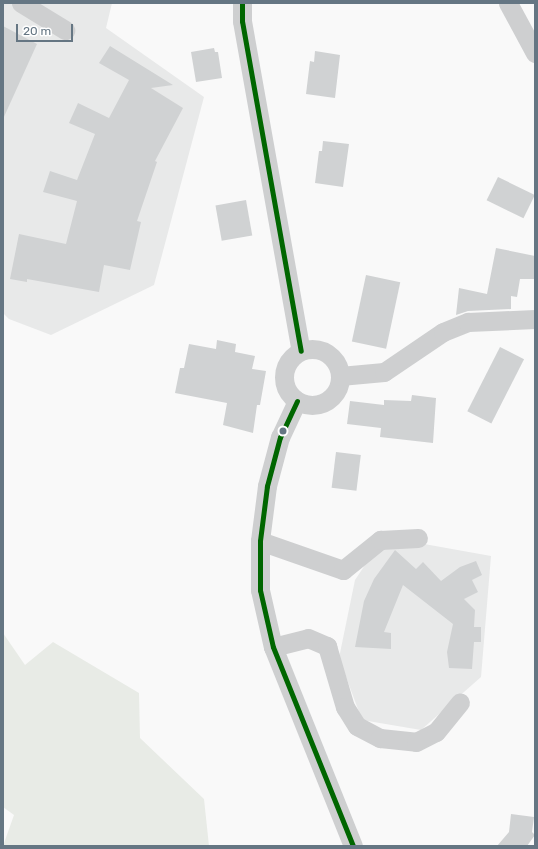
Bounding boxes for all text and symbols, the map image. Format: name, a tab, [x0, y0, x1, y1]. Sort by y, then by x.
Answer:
scale bar	[18, 16, 75, 42]
text: 20 m	[23, 24, 51, 38]
unlabelled marker	[278, 426, 288, 436]

